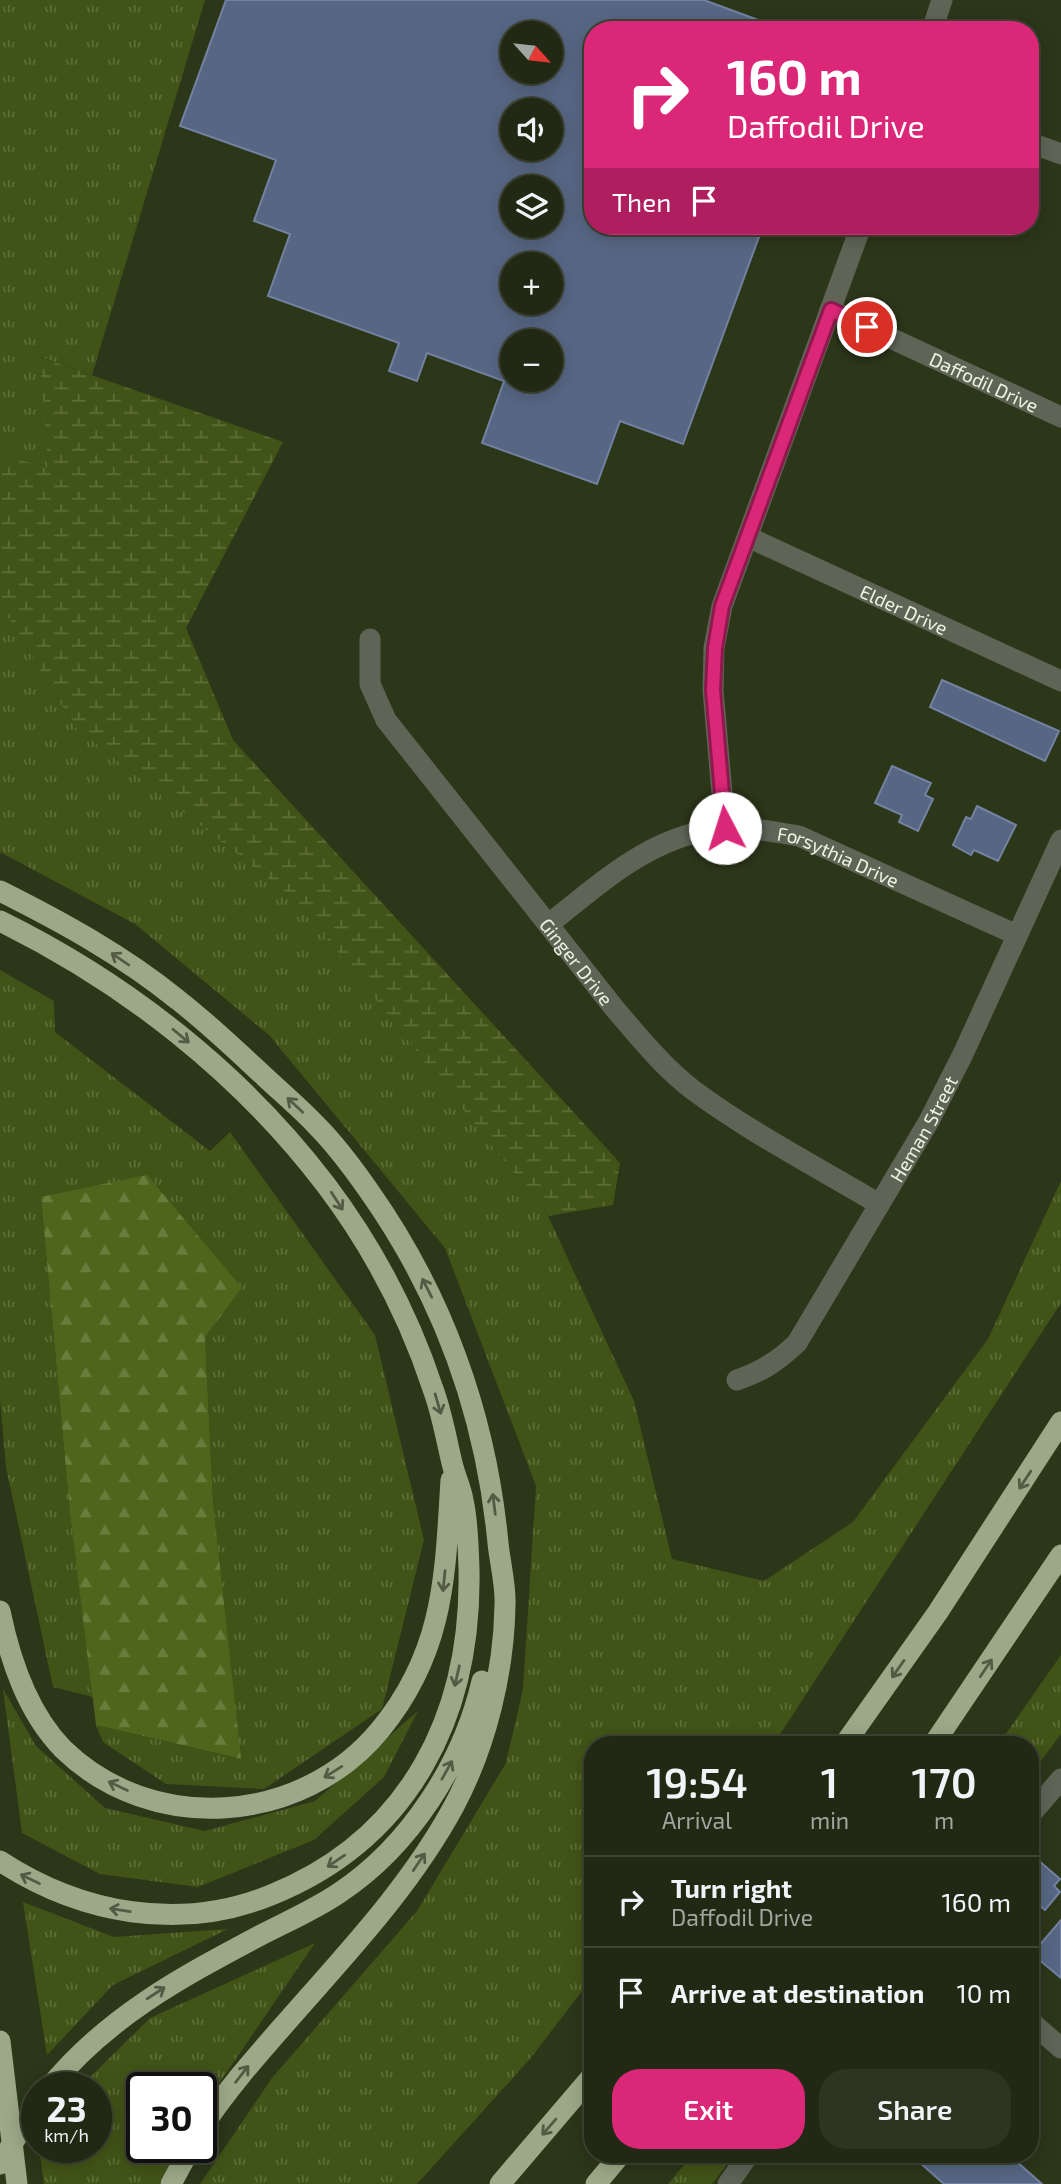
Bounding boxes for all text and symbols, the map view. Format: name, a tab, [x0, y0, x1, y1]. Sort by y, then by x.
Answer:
north arrow	[500, 21, 564, 84]
map controls	[500, 21, 563, 392]
text: 160 m	[727, 46, 862, 105]
icon: right	[612, 49, 703, 140]
button: sound	[500, 98, 563, 161]
text: Daffodil Drive	[727, 106, 925, 144]
button: layers	[500, 175, 563, 238]
icon: arrive	[685, 182, 723, 220]
text: Then	[612, 186, 671, 217]
button: +	[500, 252, 563, 315]
pin	[837, 297, 897, 357]
icon: arrive	[848, 308, 886, 346]
button: −	[500, 329, 563, 392]
street label: Daffodil Drive	[926, 346, 1042, 417]
street label: Elder Drive	[857, 579, 952, 639]
position arrow	[688, 791, 762, 865]
street label: Forsythia Drive	[776, 821, 903, 892]
street label: Ginger Drive	[535, 913, 619, 1009]
one-way arrow	[111, 952, 131, 966]
one-way arrow	[171, 1028, 189, 1044]
street label: Heman Street	[884, 1071, 962, 1186]
one-way arrow	[286, 1097, 304, 1113]
one-way arrow	[330, 1191, 344, 1210]
one-way arrow	[420, 1278, 434, 1299]
one-way arrow	[432, 1392, 445, 1414]
one-way arrow	[1017, 1469, 1031, 1489]
one-way arrow	[487, 1493, 500, 1516]
one-way arrow	[437, 1569, 450, 1591]
one-way arrow	[891, 1659, 906, 1678]
one-way arrow	[979, 1659, 993, 1679]
one-way arrow	[450, 1664, 464, 1687]
text: 19:54	[646, 1756, 748, 1806]
text: 1	[821, 1756, 838, 1806]
text: 170	[911, 1756, 977, 1806]
one-way arrow	[440, 1760, 454, 1780]
one-way arrow	[324, 1765, 344, 1779]
one-way arrow	[107, 1779, 128, 1792]
text: Arrival	[662, 1806, 732, 1834]
text: min	[810, 1806, 849, 1834]
text: m	[934, 1806, 954, 1834]
one-way arrow	[412, 1853, 426, 1872]
one-way arrow	[326, 1855, 346, 1869]
one-way arrow	[20, 1872, 41, 1886]
text: Turn right	[671, 1872, 792, 1903]
icon: right	[612, 1883, 650, 1921]
text: 160 m	[942, 1886, 1011, 1917]
one-way arrow	[109, 1903, 132, 1916]
text: Daffodil Drive	[671, 1903, 813, 1931]
icon: arrive	[612, 1974, 650, 2012]
text: Arrive at destination	[671, 1977, 924, 2008]
text: 10 m	[956, 1977, 1011, 2008]
one-way arrow	[146, 1986, 165, 2001]
one-way arrow	[234, 2066, 249, 2084]
button: Exit	[612, 2069, 805, 2149]
button: Share	[819, 2069, 1011, 2149]
speed limit sign: 30	[126, 2072, 217, 2163]
text: 23	[46, 2087, 87, 2129]
one-way arrow	[541, 2118, 557, 2136]
text: km/h	[44, 2124, 89, 2146]

